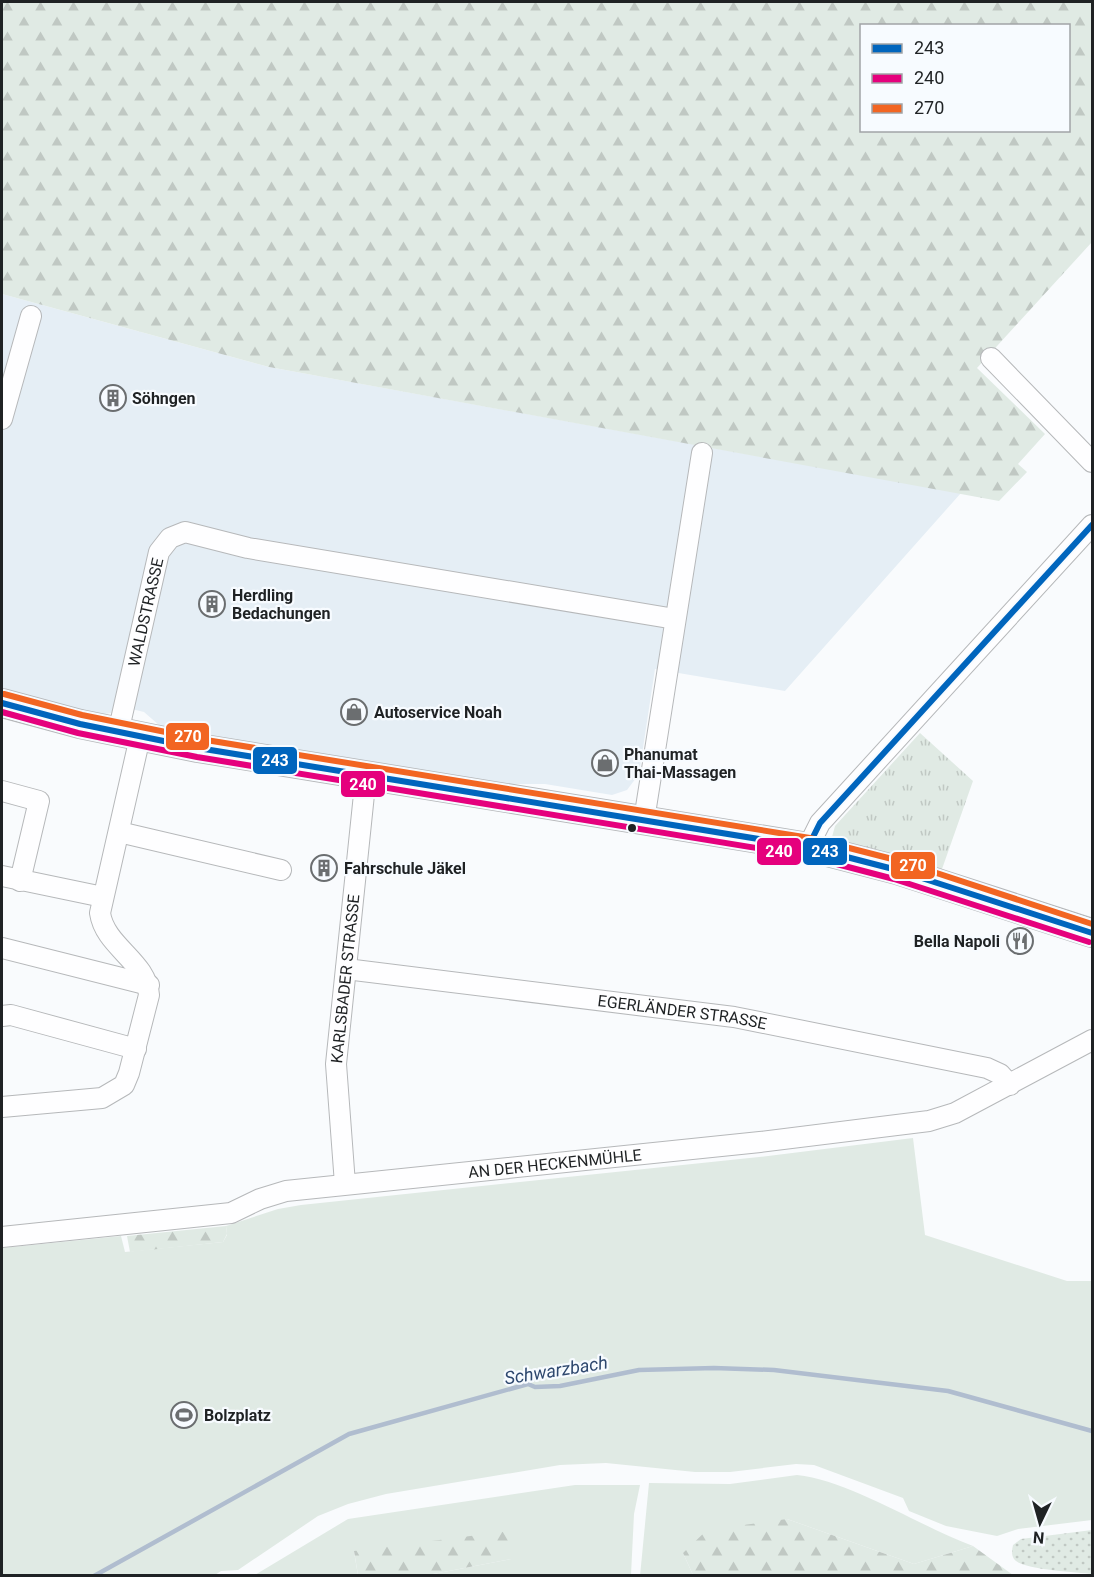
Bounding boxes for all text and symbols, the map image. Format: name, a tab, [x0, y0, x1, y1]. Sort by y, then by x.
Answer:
legend	[860, 24, 1070, 132]
text: 243	[914, 37, 944, 58]
text: 240	[914, 67, 944, 88]
text: 270	[914, 97, 944, 118]
building icon: Söhngen	[98, 383, 128, 413]
place label: Söhngen	[132, 389, 196, 408]
street label: WALDSTRASSE	[124, 556, 167, 668]
place label: Herdling Bedachungen	[232, 586, 330, 623]
building icon: Herdling Bedachungen	[197, 589, 227, 619]
shop icon: Autoservice Noah	[339, 697, 369, 727]
place label: Autoservice Noah	[374, 703, 502, 722]
line badge: 270	[165, 722, 210, 751]
text: 270	[174, 727, 202, 746]
place label: Phanumat Thai-Massagen	[624, 745, 736, 782]
line badge: 243	[252, 746, 298, 775]
shop icon: Phanumat Thai-Massagen	[590, 748, 620, 778]
text: 243	[261, 751, 289, 770]
line badge: 240	[340, 770, 386, 798]
text: 240	[349, 775, 377, 794]
unlabelled marker	[626, 822, 638, 834]
line badge: 240	[756, 837, 802, 866]
line badge: 243	[802, 837, 848, 866]
text: 240	[765, 842, 793, 861]
text: 243	[811, 842, 839, 861]
line badge: 270	[890, 851, 936, 880]
building icon: Fahrschule Jäkel	[309, 853, 339, 883]
text: 270	[899, 856, 927, 875]
place label: Fahrschule Jäkel	[344, 859, 466, 878]
street label: KARLSBADER STRASSE	[327, 893, 363, 1064]
restaurant icon: Bella Napoli	[1005, 926, 1035, 956]
place label: Bella Napoli	[914, 932, 1000, 951]
street label: EGERLÄNDER STRASSE	[597, 991, 768, 1033]
street label: AN DER HECKENMÜHLE	[467, 1145, 643, 1182]
water label: Schwarzbach	[503, 1351, 609, 1389]
sports icon: Bolzplatz	[169, 1400, 199, 1430]
place label: Bolzplatz	[204, 1406, 271, 1425]
north arrow	[1010, 1493, 1070, 1553]
text: N	[1032, 1527, 1045, 1547]

